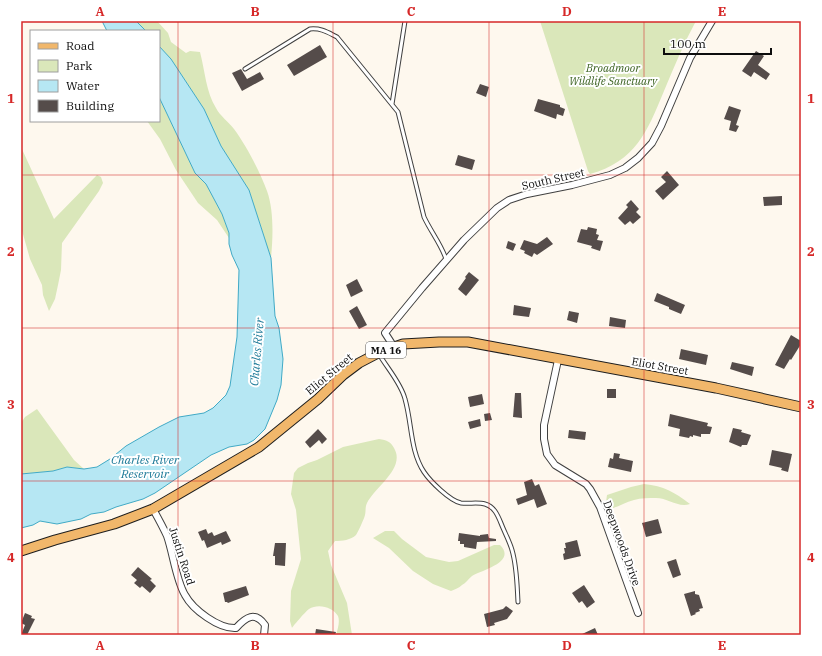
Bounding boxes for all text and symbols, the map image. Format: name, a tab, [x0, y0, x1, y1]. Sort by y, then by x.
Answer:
text: A	[95, 3, 105, 20]
text: B	[250, 3, 260, 20]
text: C	[407, 3, 416, 20]
text: D	[562, 3, 572, 20]
text: E	[718, 3, 726, 20]
legend	[30, 30, 160, 122]
scale bar	[664, 30, 771, 56]
text: 100 m	[670, 36, 706, 51]
text: Road	[66, 38, 95, 53]
text: Park	[66, 58, 92, 73]
park label: Broadmoor Wildlife Sanctuary	[569, 61, 658, 88]
text: Water	[66, 78, 100, 93]
text: 1	[7, 90, 15, 107]
text: 1	[807, 90, 815, 107]
text: Building	[66, 98, 114, 113]
street label: South Street	[520, 165, 586, 193]
text: 2	[7, 243, 15, 260]
text: 2	[807, 243, 815, 260]
water label: Charles River	[246, 317, 267, 387]
road number: MA 16	[366, 342, 406, 358]
street label: Eliot Street	[303, 350, 356, 398]
street label: Eliot Street	[631, 354, 690, 378]
text: 3	[7, 396, 15, 413]
text: 3	[807, 396, 815, 413]
water label: Charles River Reservoir	[111, 452, 180, 481]
street label: Deepwoods Drive	[600, 498, 644, 588]
street label: Justin Road	[166, 525, 198, 587]
text: 4	[7, 549, 15, 566]
text: 4	[807, 549, 815, 566]
text: A	[95, 637, 105, 654]
text: B	[250, 637, 260, 654]
text: C	[407, 637, 416, 654]
text: D	[562, 637, 572, 654]
text: E	[718, 637, 726, 654]

